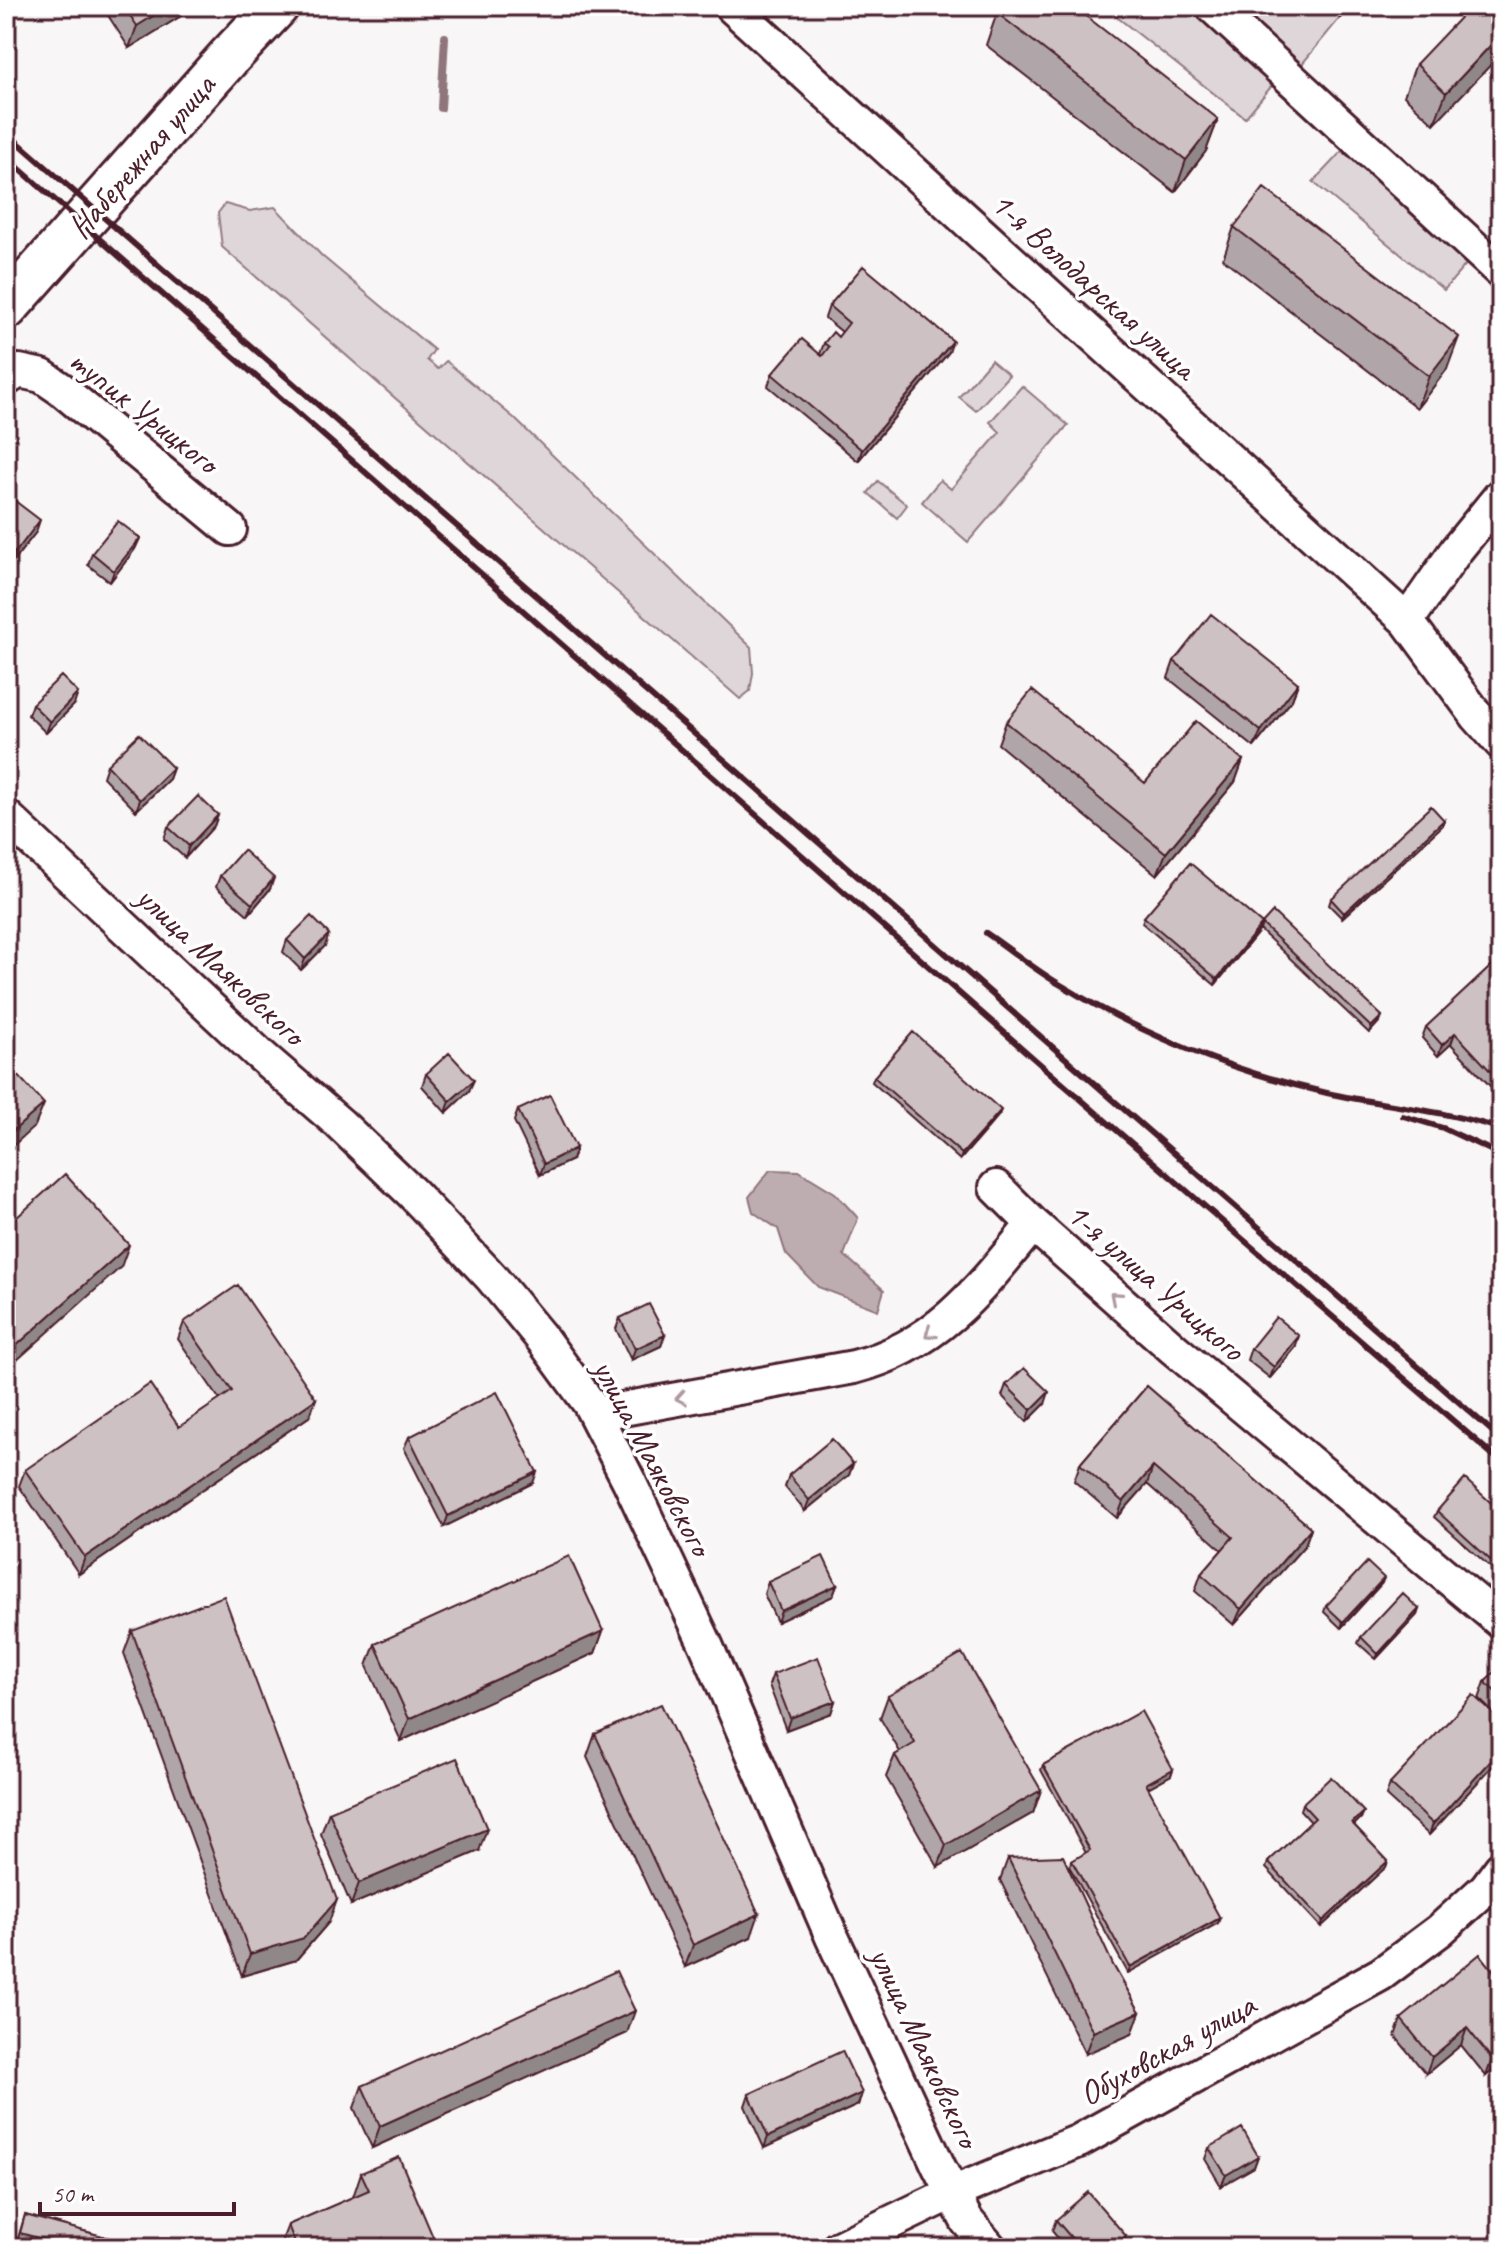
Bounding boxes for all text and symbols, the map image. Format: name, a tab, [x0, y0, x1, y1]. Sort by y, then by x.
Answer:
street label: Набережная улица	[58, 63, 226, 247]
street label: 1-я Володарская улица	[982, 181, 1208, 391]
street label: тупик Урицкого	[60, 339, 231, 485]
street label: улица Маяковского	[126, 874, 318, 1057]
street label: 1-я улица Урицкого	[1058, 1192, 1256, 1372]
one-way arrow	[1110, 1292, 1125, 1307]
one-way arrow	[925, 1323, 939, 1338]
street label: улица Маяковского	[582, 1350, 725, 1566]
one-way arrow	[674, 1389, 688, 1406]
street label: улица Маяковского	[859, 1938, 992, 2158]
street label: Обуховская улица	[1071, 1982, 1265, 2115]
scale bar	[40, 2166, 234, 2216]
text: 50 m	[52, 2179, 95, 2209]

